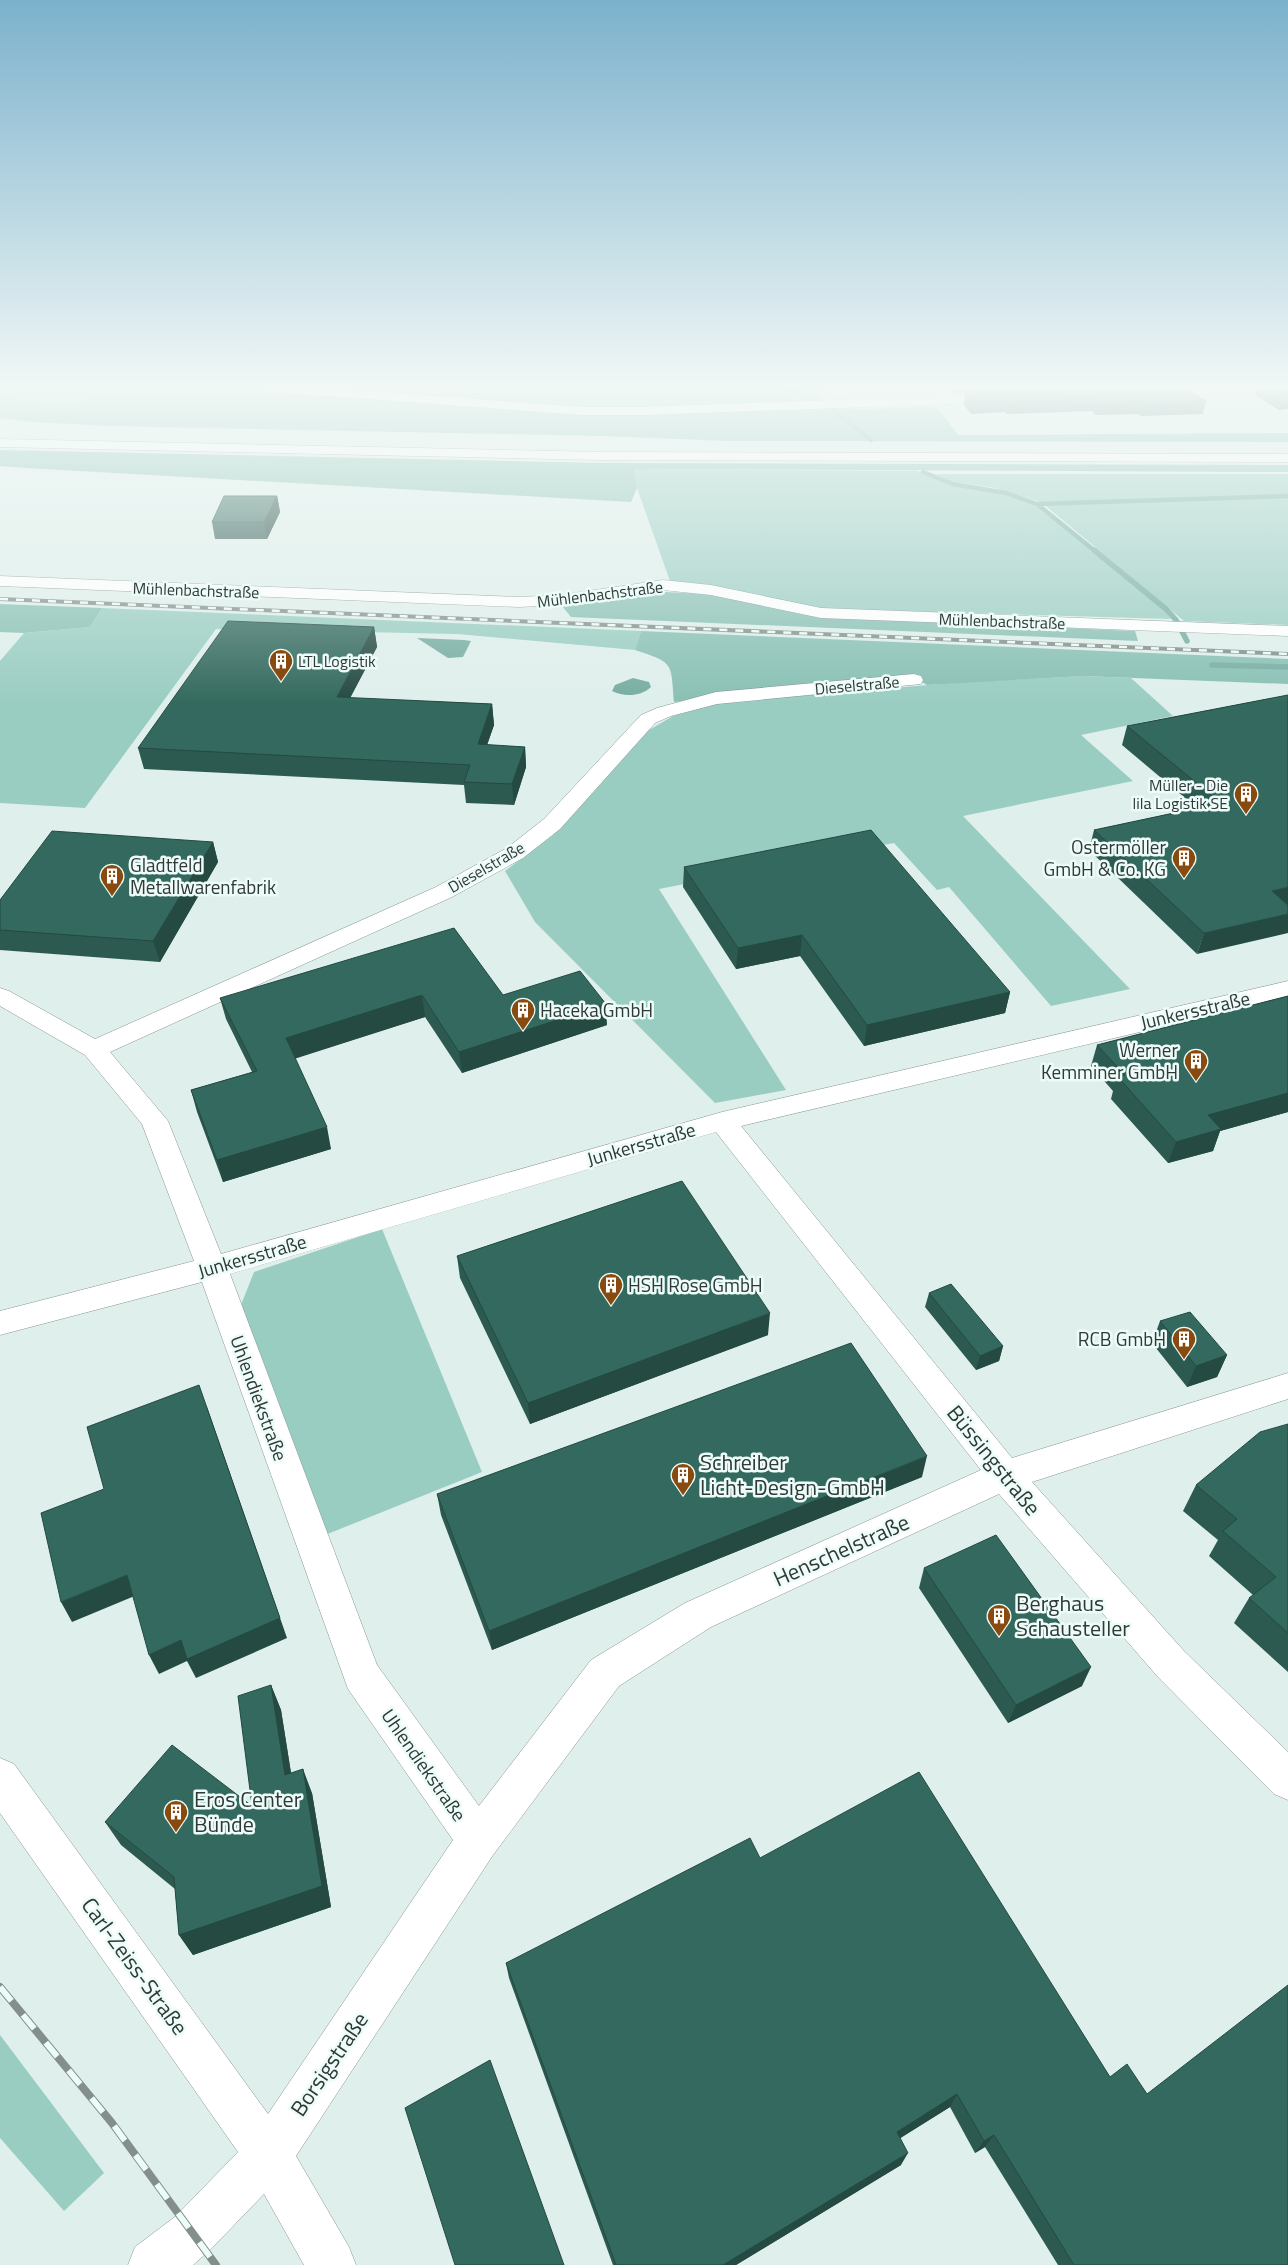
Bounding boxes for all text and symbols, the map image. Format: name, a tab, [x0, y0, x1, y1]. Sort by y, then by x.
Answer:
street label: Mühlenbachstraße	[536, 574, 664, 614]
street label: Mühlenbachstraße	[132, 576, 260, 604]
street label: Mühlenbachstraße	[938, 607, 1066, 635]
building icon: LTL Logistik	[268, 648, 294, 682]
place label: LTL Logistik	[298, 649, 376, 673]
street label: Dieselstraße	[814, 669, 900, 701]
place label: Müller - Die lila Logistik SE	[1133, 773, 1228, 815]
building icon: Müller - Die lila Logistik SE	[1233, 781, 1259, 815]
place label: Ostermöller GmbH & Co. KG	[1044, 832, 1166, 883]
street label: Dieselstraße	[443, 835, 529, 899]
building icon: Ostermöller GmbH & Co. KG	[1171, 845, 1197, 879]
place label: Gladtfeld Metallwarenfabrik	[130, 850, 276, 901]
building icon: Gladtfeld Metallwarenfabrik	[99, 863, 125, 897]
street label: Junkersstraße	[1137, 983, 1253, 1036]
place label: Haceka GmbH	[540, 995, 653, 1024]
building icon: Haceka GmbH	[510, 997, 536, 1031]
place label: Werner Kemminer GmbH	[1041, 1035, 1178, 1086]
building icon: Werner Kemminer GmbH	[1183, 1048, 1209, 1082]
street label: Junkersstraße	[583, 1114, 699, 1173]
street label: Junkersstraße	[194, 1226, 310, 1285]
place label: HSH Rose GmbH	[628, 1270, 763, 1299]
building icon: HSH Rose GmbH	[598, 1272, 624, 1306]
place label: RCB GmbH	[1078, 1324, 1166, 1353]
building icon: RCB GmbH	[1171, 1326, 1197, 1360]
street label: Uhlendiekstraße	[223, 1331, 296, 1465]
street label: Büssingstraße	[939, 1397, 1049, 1523]
place label: Schreiber Licht-Design-GmbH	[700, 1445, 885, 1504]
building icon: Schreiber Licht-Design-GmbH	[670, 1462, 696, 1496]
street label: Henschelstraße	[767, 1505, 915, 1595]
place label: Berghaus Schausteller	[1016, 1586, 1130, 1645]
building icon: Berghaus Schausteller	[986, 1603, 1012, 1637]
street label: Uhlendiekstraße	[375, 1702, 474, 1827]
place label: Eros Center Bünde	[194, 1782, 302, 1841]
building icon: Eros Center Bünde	[163, 1799, 189, 1833]
street label: Carl-Zeiss-Straße	[73, 1890, 197, 2042]
street label: Borsigstraße	[282, 2005, 376, 2123]

